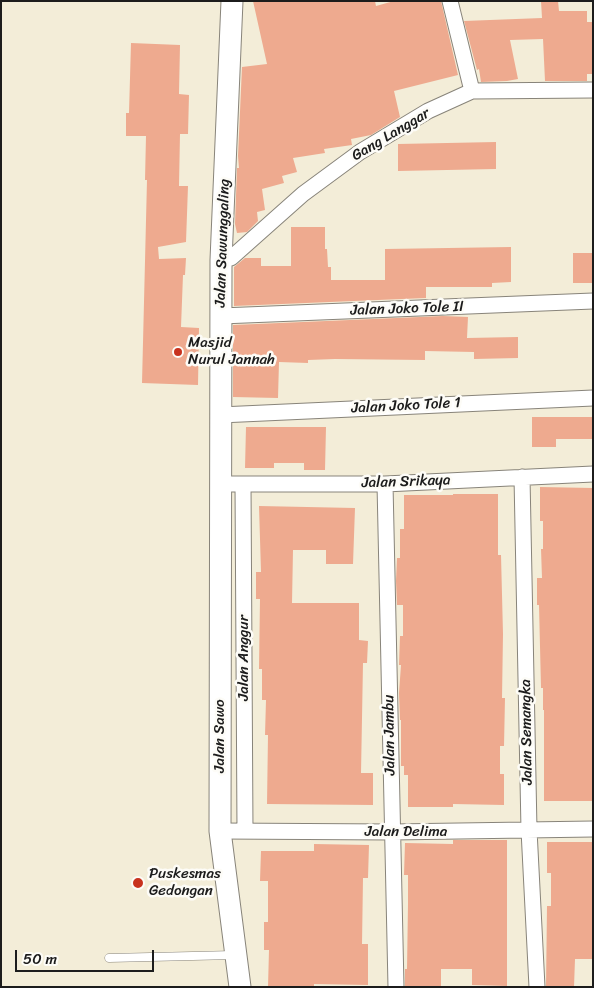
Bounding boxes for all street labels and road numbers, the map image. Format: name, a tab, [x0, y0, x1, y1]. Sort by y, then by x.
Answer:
street label: Gang Langgar	[349, 105, 433, 165]
street label: Jalan Sawunggaling	[212, 178, 234, 308]
street label: Jalan Joko Tole II	[350, 298, 464, 320]
street label: Jalan Joko Tole 1	[351, 394, 461, 418]
street label: Jalan Srikaya	[361, 471, 451, 493]
street label: Jalan Anggur	[235, 615, 253, 701]
street label: Jalan Semangka	[517, 679, 537, 785]
street label: Jalan Jambu	[380, 695, 400, 775]
street label: Jalan Sawo	[211, 699, 229, 773]
street label: Jalan Delima	[365, 823, 447, 841]

